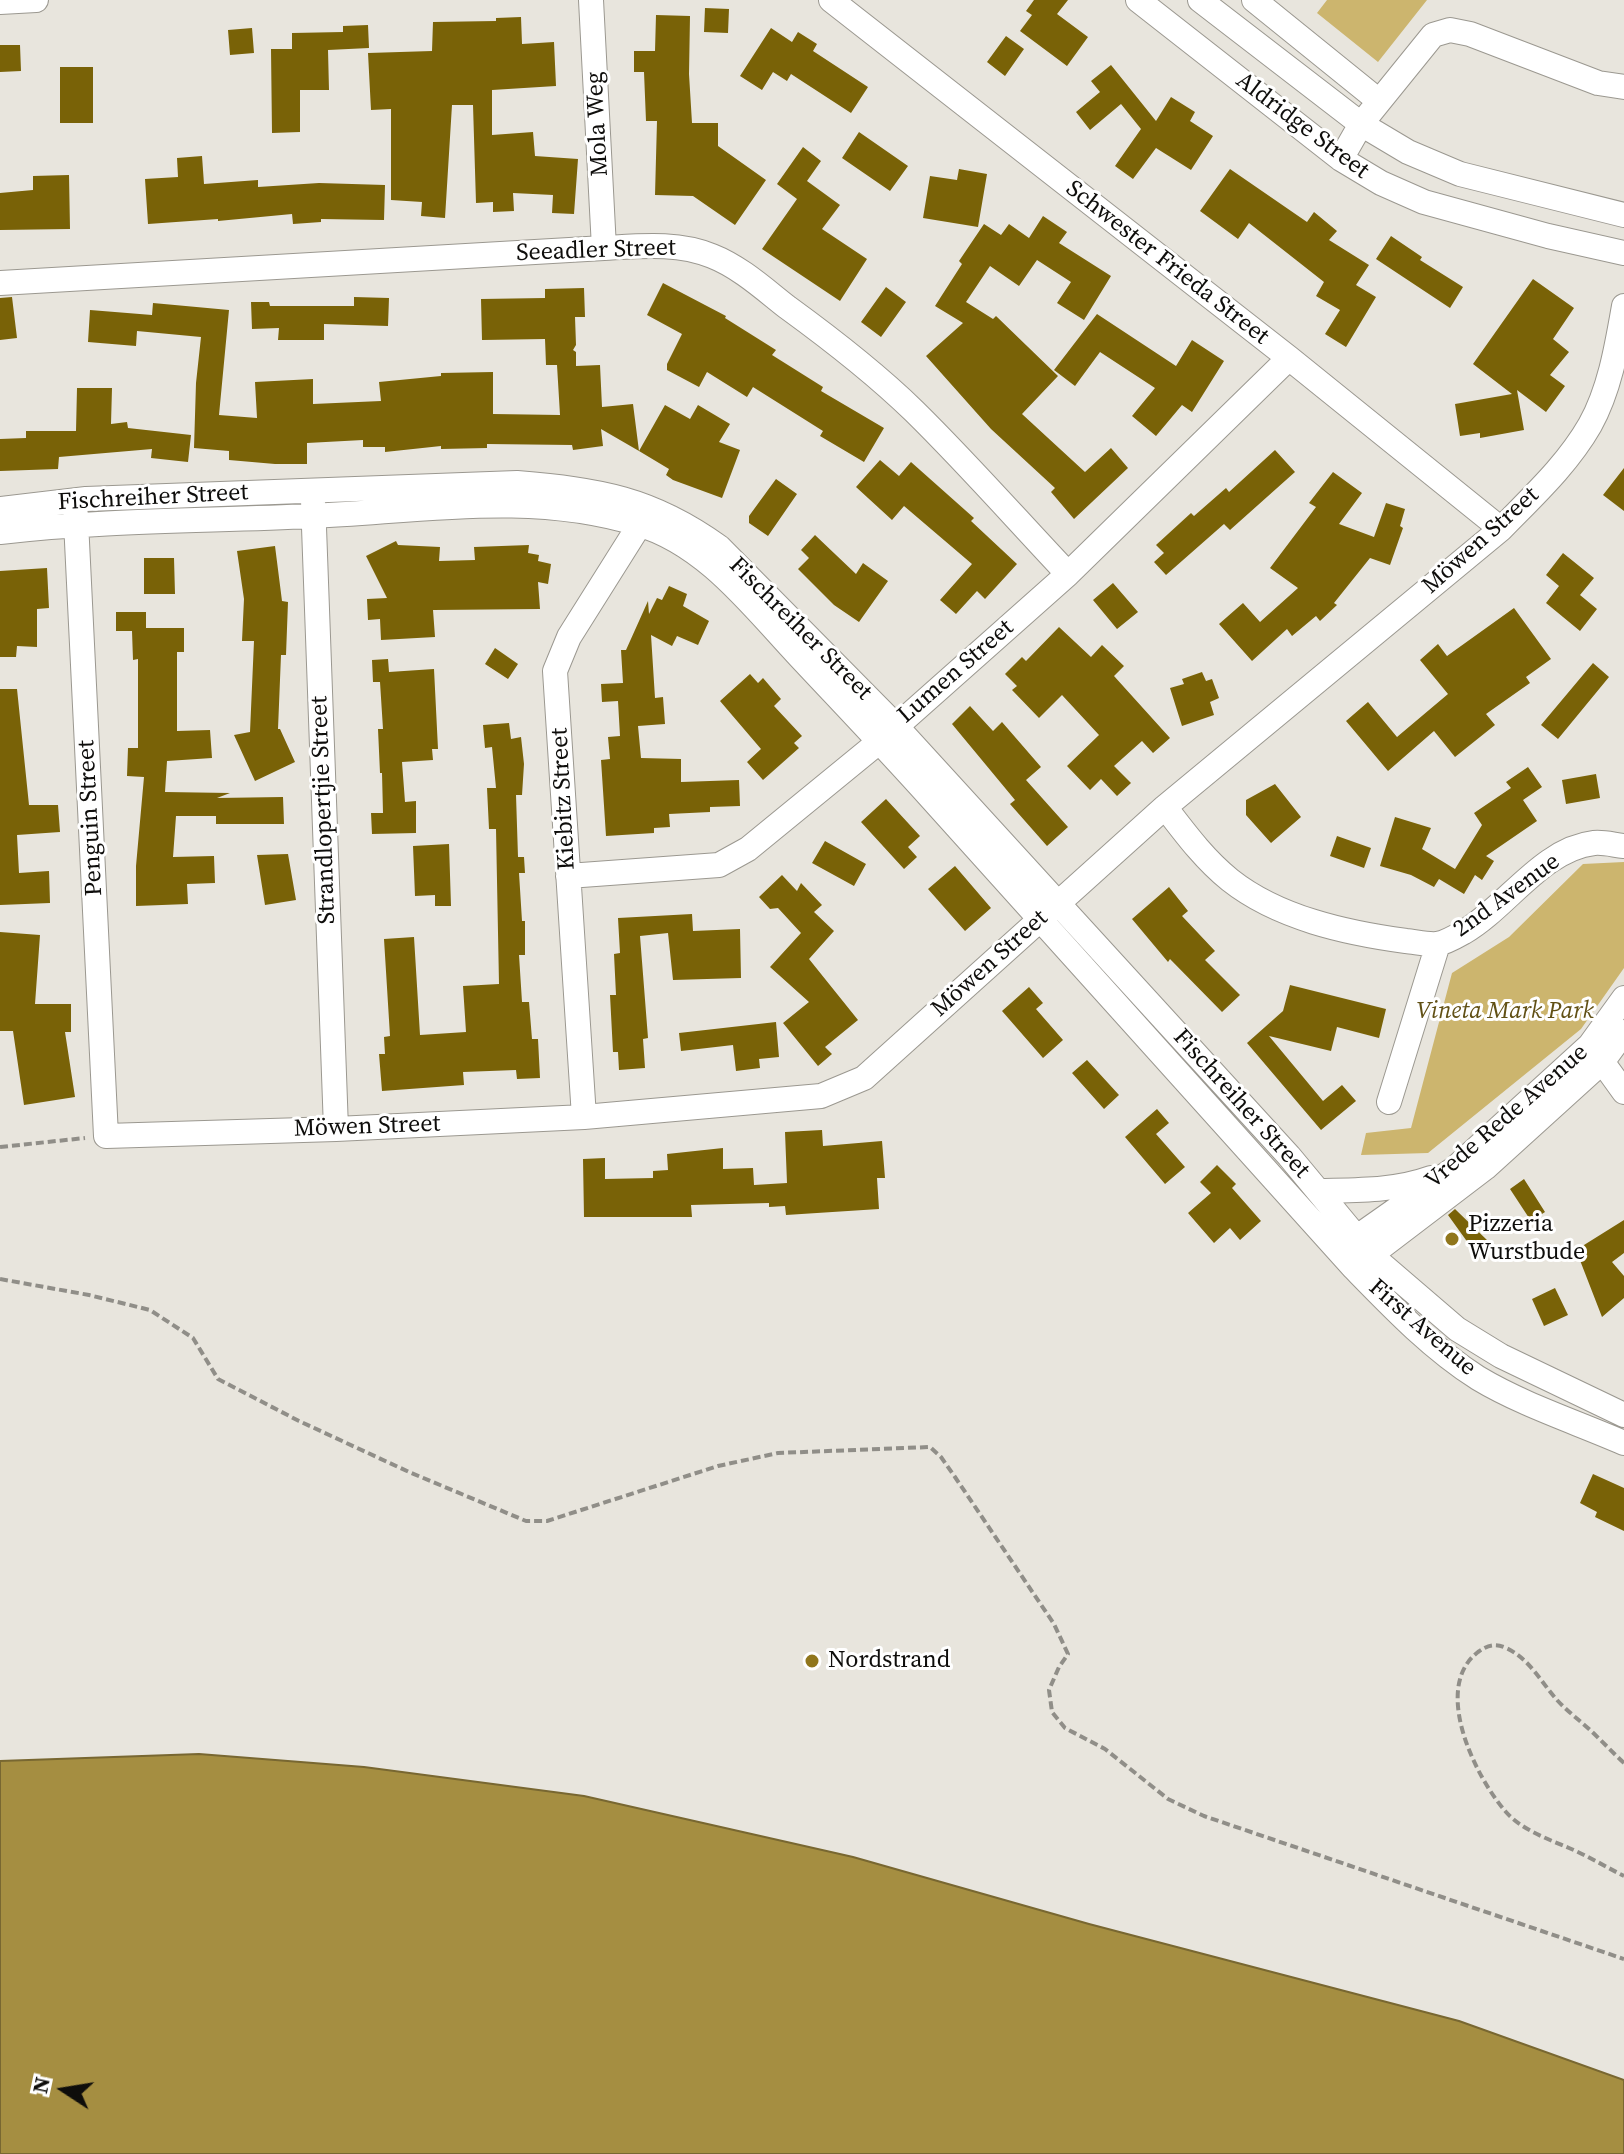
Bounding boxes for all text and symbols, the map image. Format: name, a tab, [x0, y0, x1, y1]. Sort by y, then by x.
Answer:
street label: Aldridge Street	[1230, 67, 1374, 185]
street label: Mola Weg	[581, 71, 615, 177]
street label: Schwester Frieda Street	[1060, 175, 1274, 351]
street label: Seeadler Street	[516, 234, 676, 268]
street label: Fischreiher Street	[57, 479, 249, 517]
street label: Möwen Street	[1417, 481, 1545, 601]
street label: Fischreiher Street	[722, 551, 878, 707]
street label: Lumen Street	[892, 614, 1020, 730]
street label: Strandlopertjie Street	[306, 695, 342, 925]
street label: Kiebitz Street	[546, 727, 582, 871]
street label: Penguin Street	[73, 739, 109, 897]
street label: 2nd Avenue	[1448, 848, 1566, 944]
street label: Möwen Street	[926, 904, 1054, 1024]
park label: Vineta Mark Park	[1416, 998, 1594, 1026]
street label: Fischreiher Street	[1166, 1023, 1316, 1185]
street label: Vrede Rede Avenue	[1420, 1038, 1594, 1196]
street label: Möwen Street	[293, 1110, 441, 1144]
place label: Pizzeria Wurstbude	[1468, 1211, 1585, 1267]
marker: Pizzeria Wurstbude	[1443, 1230, 1461, 1248]
street label: First Avenue	[1362, 1273, 1482, 1383]
place label: Nordstrand	[828, 1647, 950, 1675]
marker: Nordstrand	[803, 1652, 821, 1670]
north arrow	[24, 2050, 104, 2130]
text: N	[24, 2074, 57, 2096]

